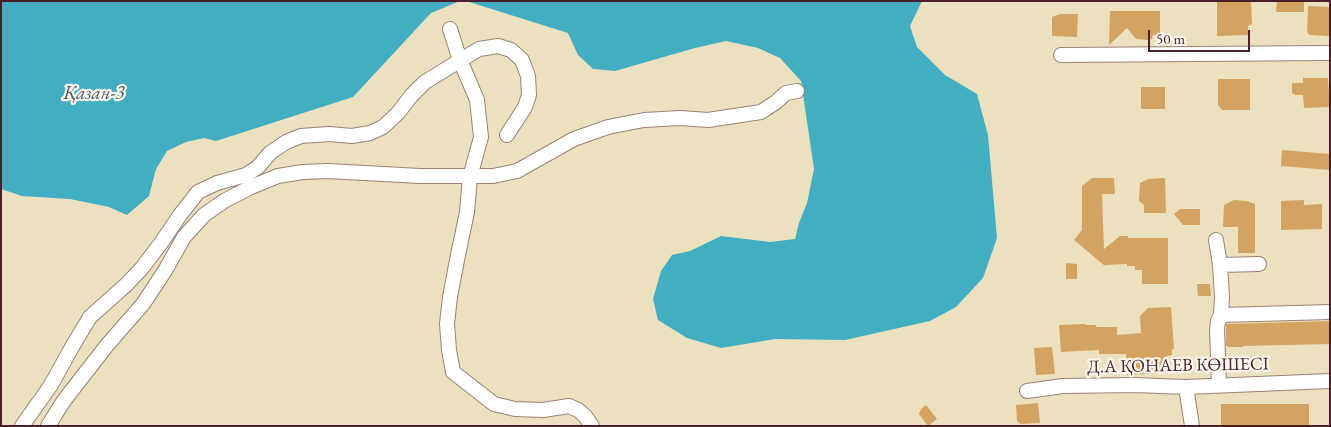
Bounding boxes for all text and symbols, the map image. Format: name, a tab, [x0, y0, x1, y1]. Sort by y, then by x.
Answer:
scale bar	[1151, 20, 1254, 52]
text: 50 m	[1156, 29, 1185, 48]
water label: Қазан-3	[63, 83, 125, 105]
street label: Д.А ҚОНАЕВ КӨШЕСІ	[1087, 354, 1269, 378]

